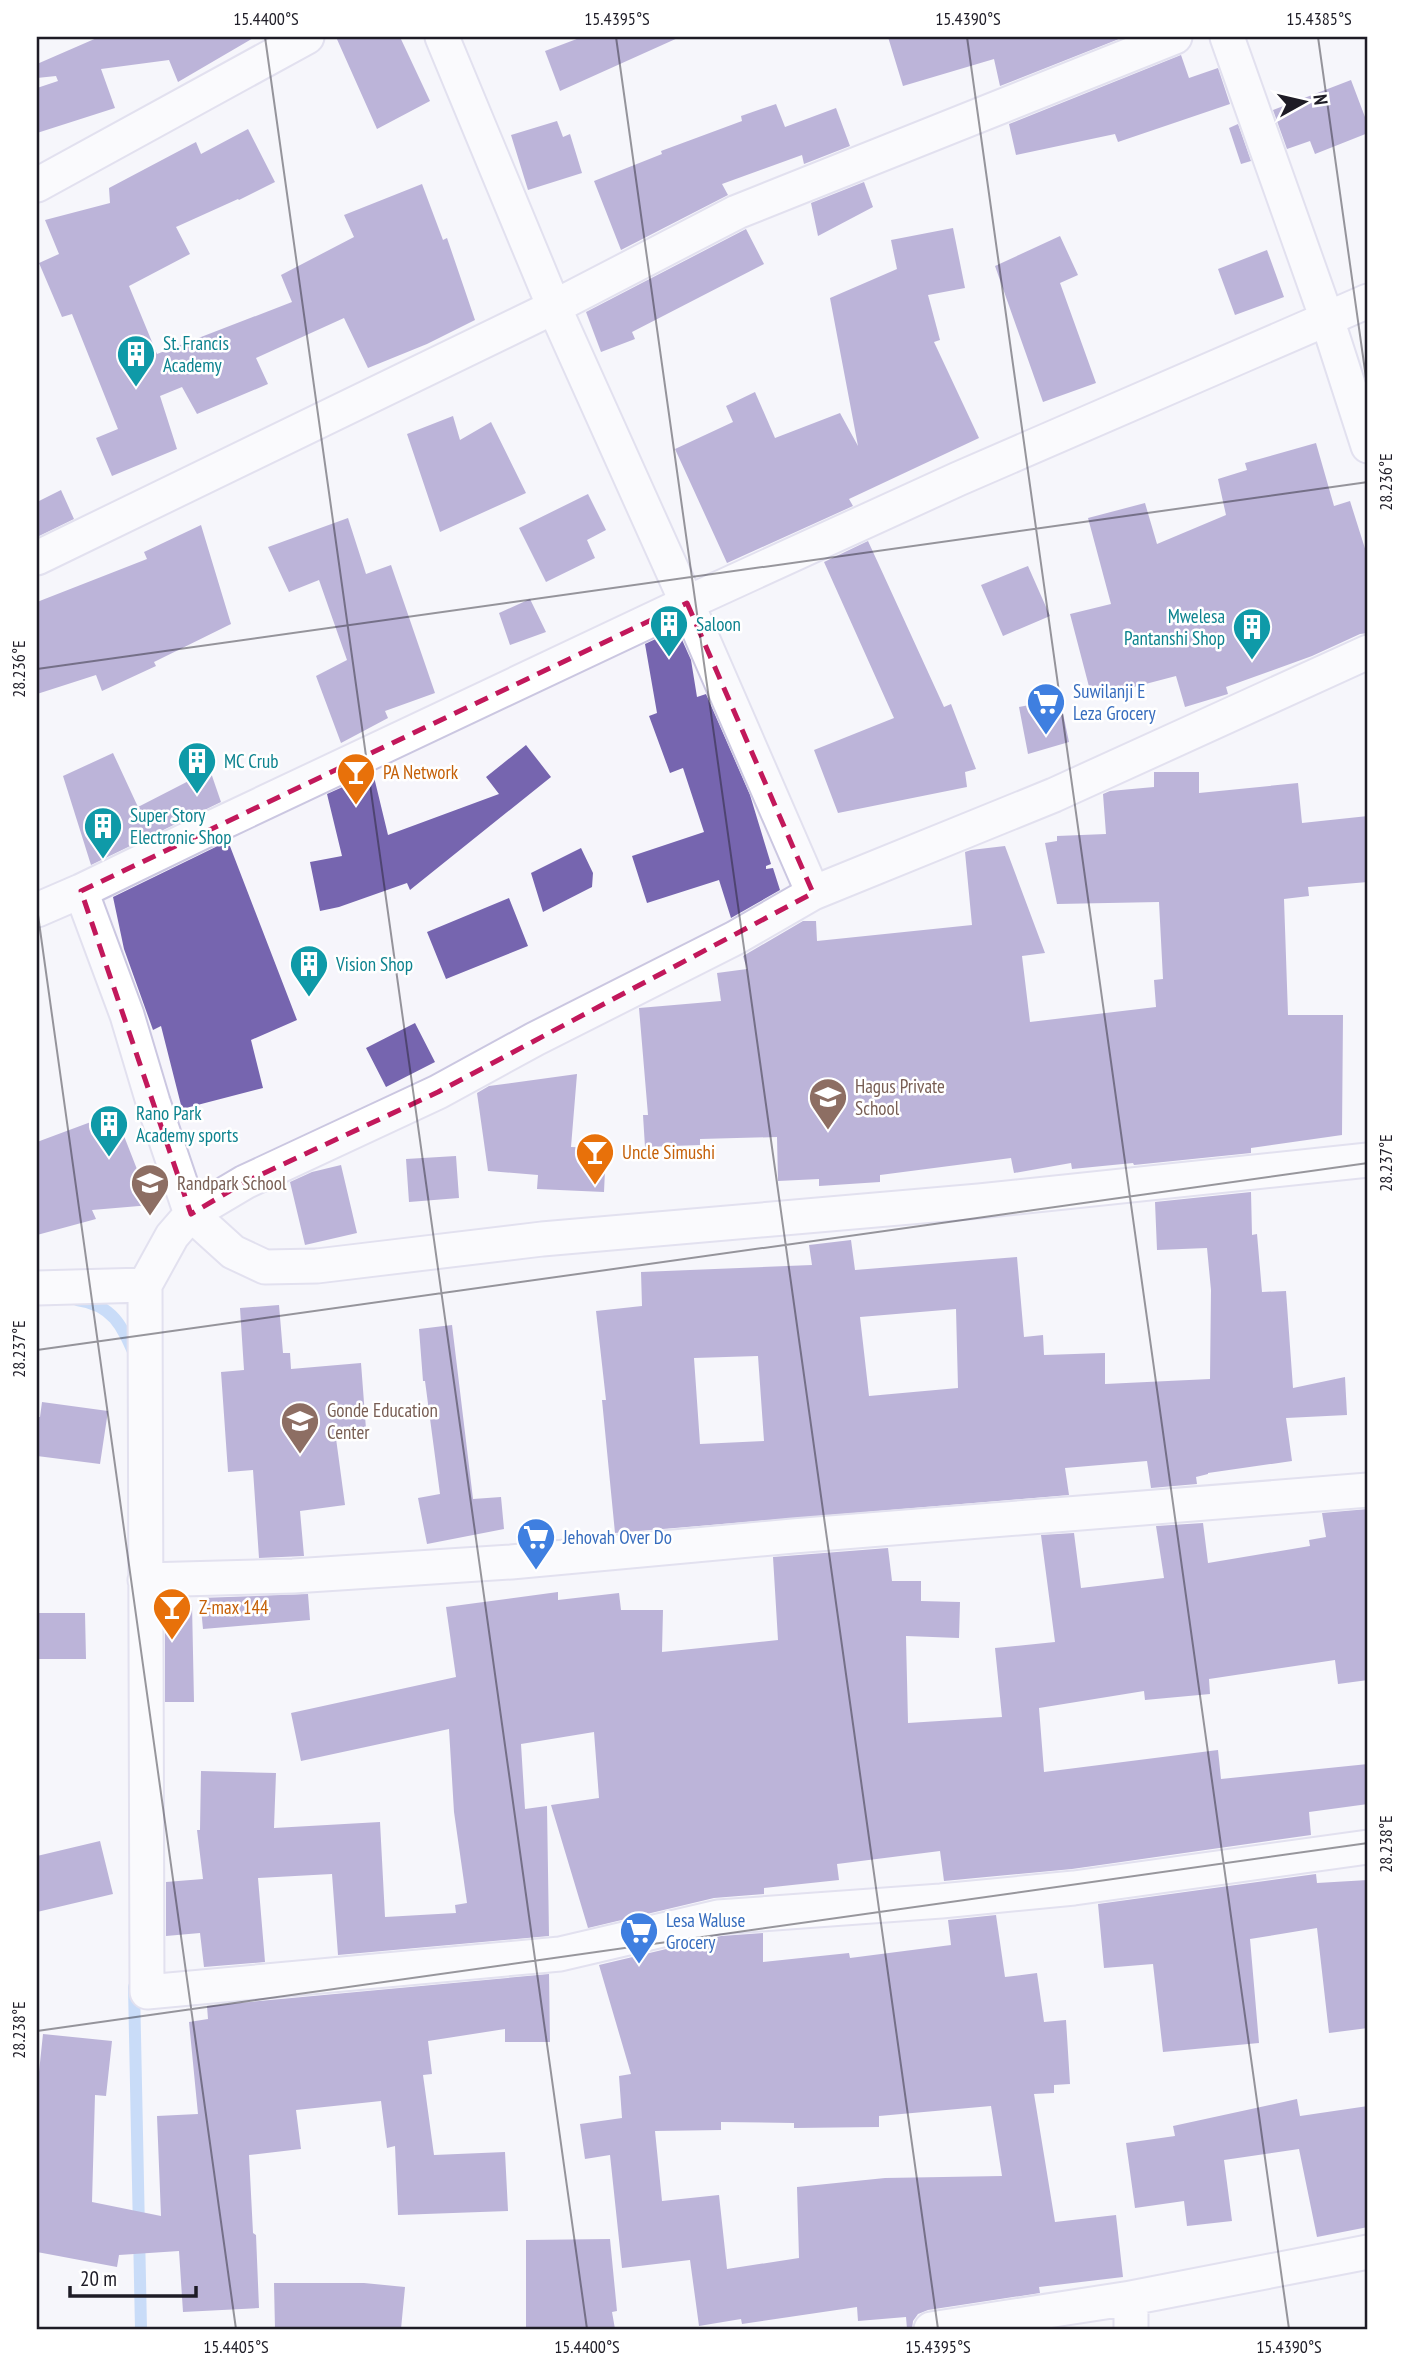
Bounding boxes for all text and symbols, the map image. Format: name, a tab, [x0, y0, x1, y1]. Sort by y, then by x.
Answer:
text: 15.4400°S	[233, 7, 299, 30]
text: 15.4395°S	[584, 7, 650, 30]
text: 15.4390°S	[935, 7, 1001, 30]
text: 15.4385°S	[1286, 7, 1352, 30]
north arrow	[1268, 66, 1338, 136]
text: N	[1308, 93, 1333, 106]
place label: St. Francis Academy	[163, 331, 229, 377]
building icon: St. Francis Academy	[115, 333, 157, 388]
text: 28.236°E	[1374, 453, 1397, 511]
building icon: Saloon	[648, 603, 690, 658]
place label: Mwelesa Pantanshi Shop	[1124, 604, 1225, 650]
building icon: Mwelesa Pantanshi Shop	[1231, 606, 1273, 661]
place label: Saloon	[696, 612, 741, 636]
text: 28.236°E	[7, 640, 30, 698]
place label: Suwilanji E Leza Grocery	[1073, 679, 1156, 725]
supermarket icon: Suwilanji E Leza Grocery	[1025, 681, 1067, 736]
building icon: MC Crub	[176, 740, 218, 795]
place label: MC Crub	[224, 749, 278, 773]
bar icon: PA Network	[335, 751, 377, 806]
place label: PA Network	[383, 760, 459, 784]
place label: Super Story Electronic Shop	[130, 803, 232, 849]
building icon: Super Story Electronic Shop	[82, 805, 124, 860]
building icon: Vision Shop	[288, 943, 330, 998]
place label: Vision Shop	[335, 952, 413, 976]
place label: Hagus Private School	[855, 1074, 945, 1120]
school or university icon: Hagus Private School	[807, 1076, 849, 1131]
place label: Rano Park Academy sports	[136, 1101, 238, 1147]
building icon: Rano Park Academy sports	[88, 1103, 130, 1158]
bar icon: Uncle Simushi	[574, 1131, 616, 1186]
text: 28.237°E	[1374, 1134, 1397, 1192]
place label: Uncle Simushi	[622, 1140, 715, 1164]
school or university icon: Randpark School	[129, 1162, 171, 1217]
place label: Randpark School	[177, 1171, 287, 1195]
text: 28.237°E	[7, 1320, 30, 1378]
place label: Gonde Education Center	[327, 1398, 438, 1444]
school or university icon: Gonde Education Center	[279, 1400, 321, 1455]
supermarket icon: Jehovah Over Do	[515, 1516, 557, 1571]
place label: Jehovah Over Do	[562, 1525, 672, 1549]
bar icon: Z-max 144	[151, 1586, 193, 1641]
place label: Z-max 144	[199, 1595, 269, 1619]
text: 28.238°E	[1374, 1815, 1397, 1873]
place label: Lesa Waluse Grocery	[666, 1908, 745, 1954]
supermarket icon: Lesa Waluse Grocery	[618, 1910, 660, 1965]
text: 28.238°E	[7, 2001, 30, 2059]
scale bar	[70, 2254, 196, 2298]
text: 20 m	[80, 2265, 117, 2292]
text: 15.4405°S	[203, 2335, 269, 2358]
text: 15.4400°S	[554, 2335, 620, 2358]
text: 15.4395°S	[905, 2335, 971, 2358]
text: 15.4390°S	[1256, 2335, 1322, 2358]

